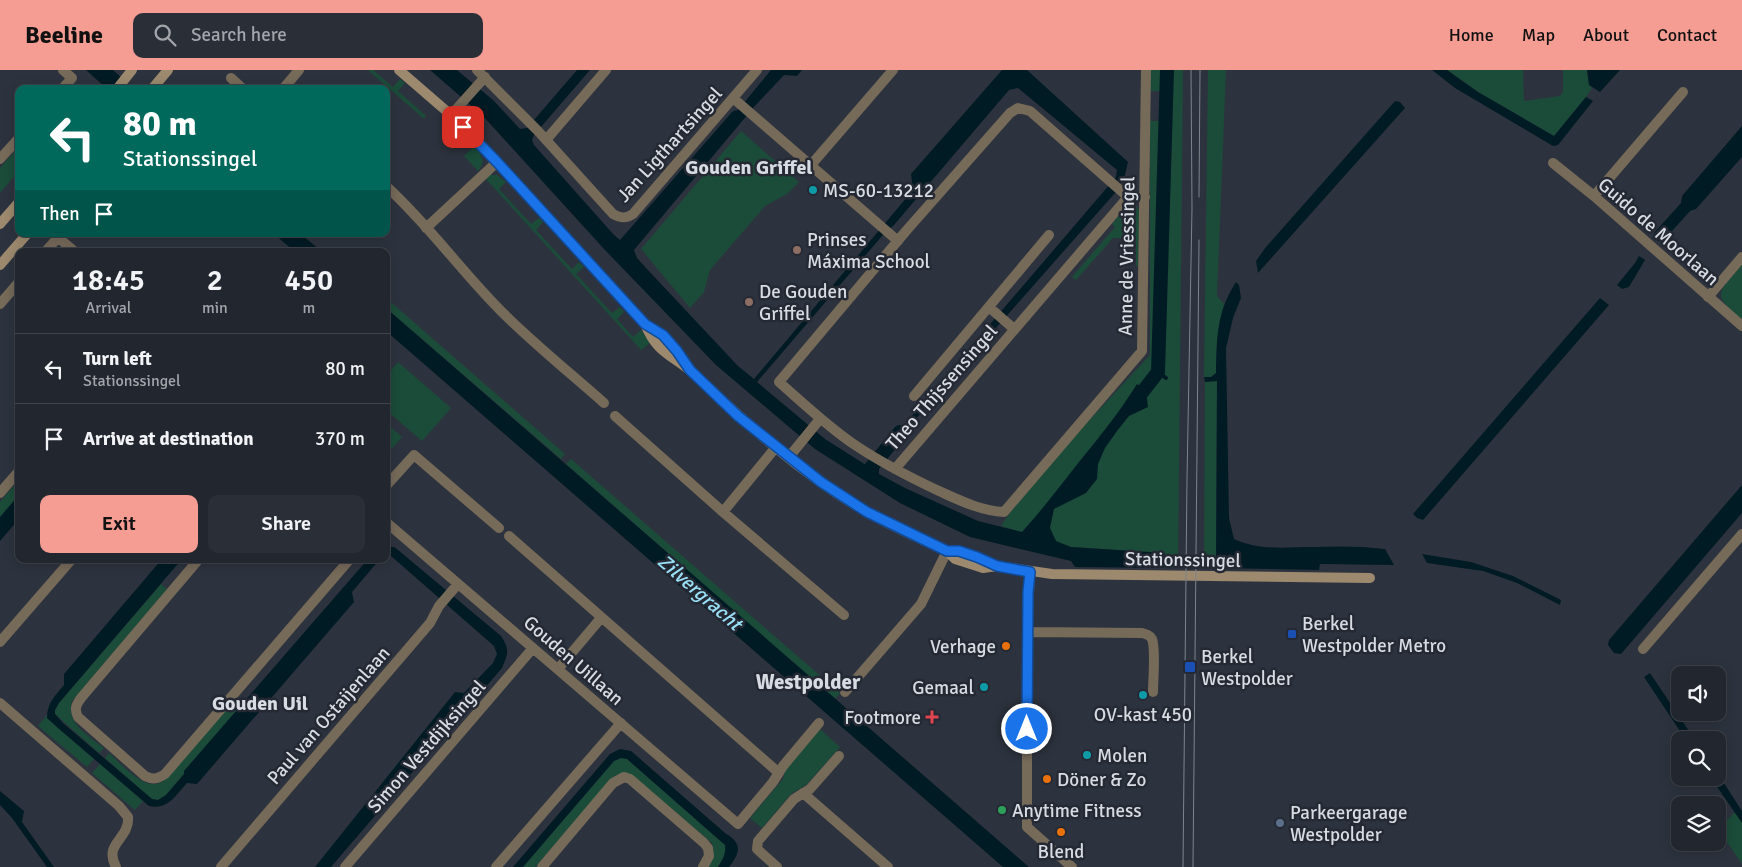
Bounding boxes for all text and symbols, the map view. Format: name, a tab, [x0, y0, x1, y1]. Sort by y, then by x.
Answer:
search box	[133, 13, 483, 58]
text: Beeline	[25, 20, 103, 50]
icon: search	[151, 21, 179, 49]
text: Search here	[191, 23, 287, 47]
text: Home	[1449, 24, 1494, 46]
text: Map	[1522, 24, 1555, 46]
text: About	[1583, 24, 1629, 46]
text: Contact	[1657, 24, 1717, 46]
street label: Jan Ligthartsingel	[612, 82, 728, 207]
text: 80 m	[123, 102, 197, 145]
icon: left	[40, 105, 105, 170]
pin	[442, 106, 484, 148]
icon: arrive	[449, 113, 477, 141]
text: Stationssingel	[123, 145, 257, 172]
district label: Gouden Griffel	[685, 155, 813, 180]
street label: Guido de Moorlaan	[1593, 173, 1724, 291]
street label: Anne de Vriessingel	[1114, 176, 1140, 336]
place label: MS-60-13212	[823, 179, 934, 203]
marker: MS-60-13212	[807, 184, 819, 196]
icon: arrive	[90, 200, 118, 228]
text: Then	[40, 202, 80, 226]
place label: Prinses Máxima School	[807, 228, 930, 274]
marker: Prinses Máxima School	[791, 244, 803, 256]
text: 18:45	[72, 262, 145, 299]
text: 2	[207, 262, 223, 299]
text: 450	[285, 262, 333, 299]
place label: De Gouden Griffel	[759, 280, 847, 326]
marker: De Gouden Griffel	[743, 296, 755, 308]
text: Arrival	[85, 298, 131, 318]
text: min	[202, 298, 228, 318]
text: m	[302, 298, 315, 318]
street label: Theo Thijssensingel	[881, 320, 1003, 455]
text: Turn left	[83, 347, 152, 371]
icon: left	[40, 355, 68, 383]
text: 80 m	[325, 357, 365, 381]
text: Stationssingel	[83, 371, 181, 391]
icon: arrive	[40, 425, 68, 453]
text: Arrive at destination	[83, 427, 254, 451]
text: 370 m	[315, 427, 365, 451]
button: Exit	[40, 495, 198, 553]
button: Share	[208, 495, 365, 553]
street label: Stationssingel	[1125, 547, 1241, 573]
water label: Zilvergracht	[652, 549, 748, 637]
street label: Gouden Uillaan	[518, 611, 628, 711]
place label: Berkel Westpolder Metro	[1302, 612, 1446, 658]
marker: Berkel Westpolder Metro	[1286, 628, 1298, 640]
place label: Verhage	[930, 635, 996, 659]
marker: Verhage	[1000, 640, 1012, 652]
street label: Paul van Ostaijenlaan	[262, 642, 395, 790]
place label: Berkel Westpolder	[1201, 645, 1293, 691]
marker: Berkel Westpolder	[1183, 660, 1197, 674]
map controls	[1671, 666, 1726, 851]
button: sound	[1671, 666, 1726, 721]
district label: Westpolder	[756, 669, 861, 695]
street label: Simon Vestdijksingel	[362, 675, 491, 818]
place label: Gemaal	[912, 676, 974, 700]
marker: Gemaal	[978, 681, 990, 693]
marker: OV-kast 450	[1137, 689, 1149, 701]
district label: Gouden Uil	[212, 691, 308, 716]
position arrow	[1000, 702, 1052, 754]
place label: OV-kast 450	[1094, 703, 1192, 727]
place label: Footmore	[844, 706, 921, 730]
marker: Footmore	[925, 710, 939, 724]
button: search	[1671, 731, 1726, 786]
place label: Molen	[1097, 744, 1147, 768]
marker: Molen	[1081, 749, 1093, 761]
place label: Döner & Zo	[1057, 768, 1146, 792]
marker: Döner & Zo	[1041, 773, 1053, 785]
button: layers	[1671, 796, 1726, 851]
place label: Anytime Fitness	[1012, 799, 1142, 823]
place label: Parkeergarage Westpolder	[1290, 801, 1408, 847]
marker: Anytime Fitness	[996, 804, 1008, 816]
marker: Parkeergarage Westpolder	[1274, 817, 1286, 829]
marker: Blend	[1055, 826, 1067, 838]
place label: Blend	[1038, 840, 1084, 864]

